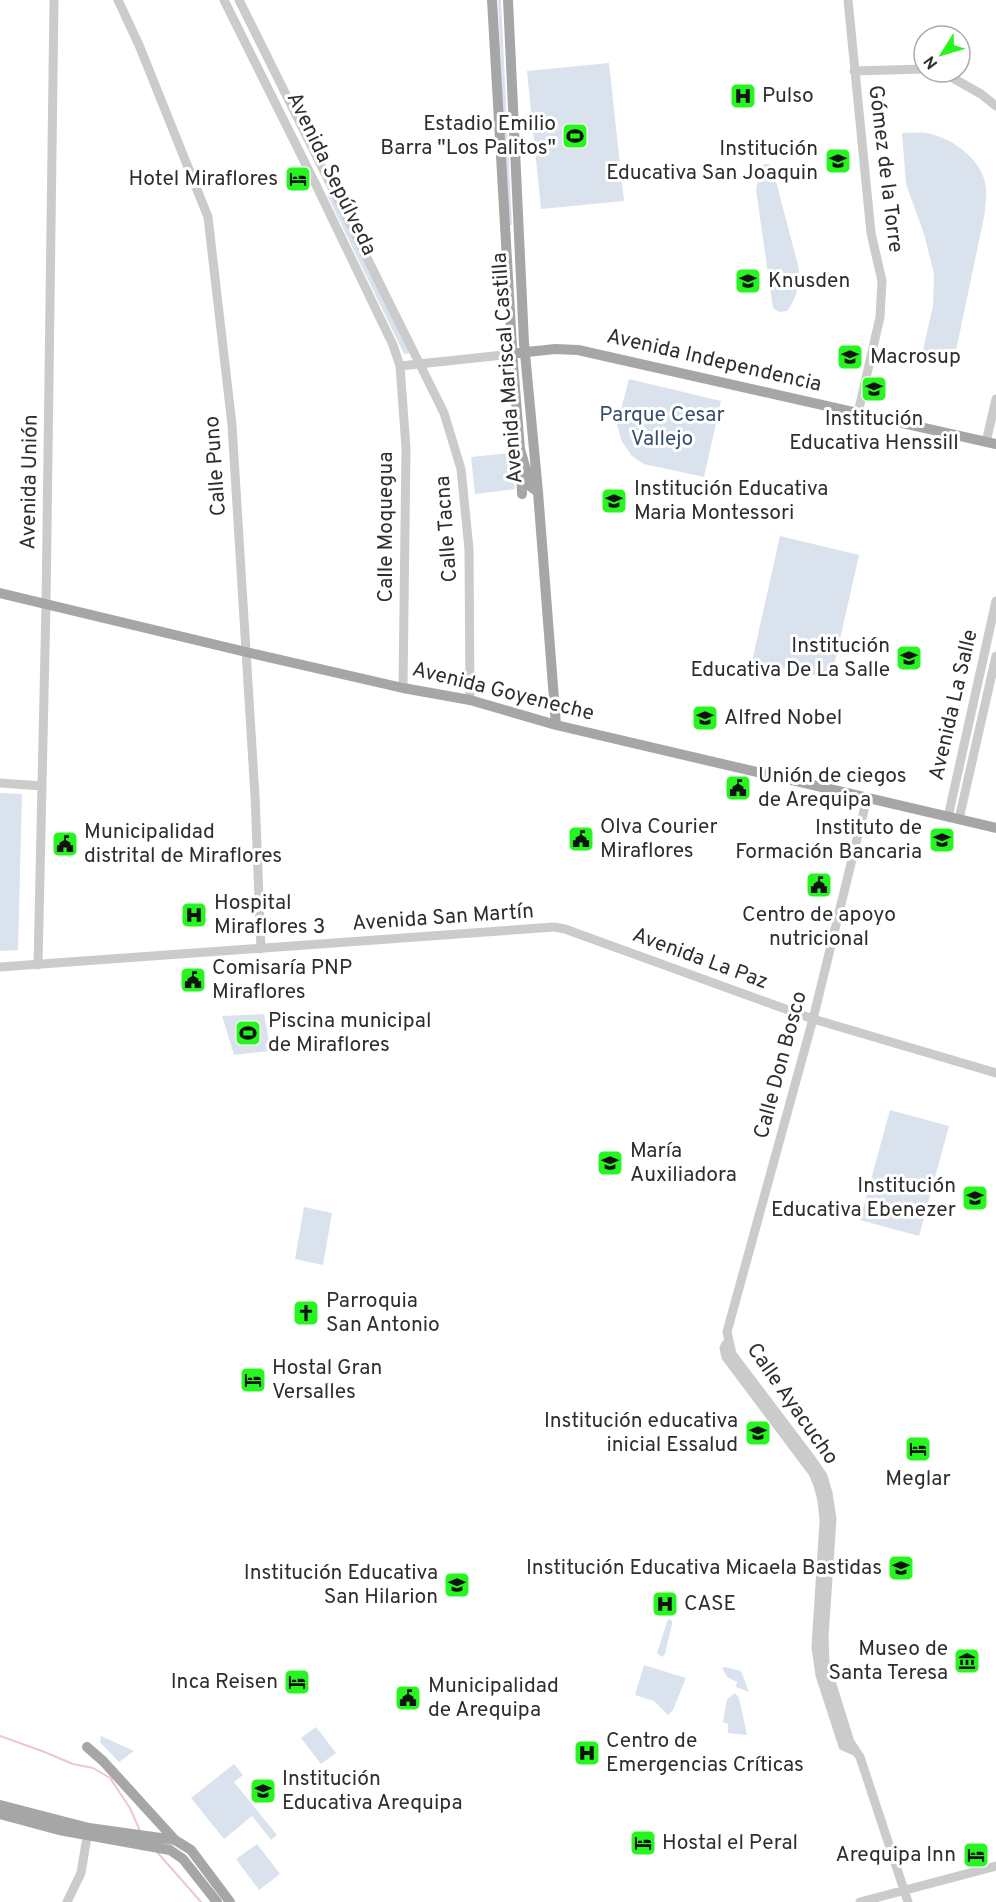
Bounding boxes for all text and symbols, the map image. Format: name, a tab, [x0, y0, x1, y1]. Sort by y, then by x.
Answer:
north arrow	[912, 24, 972, 84]
text: N	[920, 51, 943, 72]
hospital icon: Pulso	[728, 81, 758, 111]
place label: Pulso	[762, 83, 814, 110]
street label: Gómez de la Torre	[861, 84, 909, 254]
street label: Avenida Sepúlveda	[280, 88, 382, 260]
place label: Estadio Emilio Barra "Los Palitos"	[380, 111, 556, 162]
sports icon: Estadio Emilio Barra "Los Palitos"	[560, 121, 590, 151]
place label: Institución Educativa San Joaquin	[606, 136, 818, 187]
school or university icon: Institución Educativa San Joaquin	[823, 146, 853, 176]
hotel icon: Hotel Miraflores	[283, 164, 313, 194]
place label: Hotel Miraflores	[129, 166, 278, 193]
street label: Avenida Mariscal Castilla	[486, 251, 530, 485]
school or university icon: Knusden	[733, 266, 763, 296]
place label: Knusden	[768, 268, 850, 295]
street label: Avenida Independencia	[604, 323, 824, 399]
school or university icon: Macrosup	[835, 342, 865, 372]
place label: Macrosup	[870, 344, 961, 371]
school or university icon: Institución Educativa Henssill	[859, 374, 889, 404]
park label: Parque Cesar Vallejo	[599, 402, 725, 453]
place label: Institución Educativa Henssill	[789, 406, 959, 457]
street label: Avenida Unión	[15, 414, 45, 550]
street label: Calle Puno	[199, 415, 233, 517]
street label: Calle Moquegua	[373, 452, 400, 602]
street label: Calle Tacna	[430, 475, 464, 583]
place label: Institución Educativa Maria Montessori	[634, 476, 828, 527]
school or university icon: Institución Educativa Maria Montessori	[599, 486, 629, 516]
street label: Avenida La Salle	[924, 627, 984, 783]
place label: Institución Educativa De La Salle	[690, 633, 890, 684]
school or university icon: Institución Educativa De La Salle	[894, 643, 924, 673]
street label: Avenida Goyeneche	[409, 656, 597, 728]
school or university icon: Alfred Nobel	[690, 703, 720, 733]
place label: Alfred Nobel	[724, 705, 842, 732]
place label: Unión de ciegos de Arequipa	[758, 763, 907, 814]
public building icon: Unión de ciegos de Arequipa	[723, 773, 753, 803]
place label: Olva Courier Miraflores	[600, 814, 718, 865]
place label: Instituto de Formación Bancaria	[735, 815, 922, 866]
place label: Municipalidad distrital de Miraflores	[84, 819, 282, 870]
public building icon: Olva Courier Miraflores	[566, 824, 596, 854]
school or university icon: Instituto de Formación Bancaria	[927, 825, 957, 855]
public building icon: Municipalidad distrital de Miraflores	[50, 829, 80, 859]
public building icon: Centro de apoyo nutricional	[804, 870, 834, 900]
place label: Hospital Miraflores 3	[214, 890, 325, 941]
street label: Avenida San Martín	[351, 898, 535, 938]
hospital icon: Hospital Miraflores 3	[179, 900, 209, 930]
place label: Centro de apoyo nutricional	[742, 902, 896, 953]
street label: Avenida La Paz	[628, 922, 772, 996]
place label: Comisaría PNP Miraflores	[212, 955, 352, 1006]
public building icon: Comisaría PNP Miraflores	[178, 965, 208, 995]
street label: Calle Don Bosco	[748, 988, 814, 1142]
place label: Piscina municipal de Miraflores	[268, 1008, 431, 1059]
sports icon: Piscina municipal de Miraflores	[233, 1018, 263, 1048]
place label: María Auxiliadora	[630, 1138, 737, 1189]
school or university icon: María Auxiliadora	[595, 1148, 625, 1178]
place label: Institución Educativa Ebenezer	[771, 1173, 956, 1224]
school or university icon: Institución Educativa Ebenezer	[960, 1183, 990, 1213]
place label: Parroquia San Antonio	[326, 1288, 440, 1339]
church icon: Parroquia San Antonio	[291, 1298, 321, 1328]
street label: Calle Ayacucho	[740, 1338, 844, 1470]
place label: Hostal Gran Versalles	[272, 1355, 382, 1406]
hotel icon: Hostal Gran Versalles	[238, 1365, 268, 1395]
place label: Institución educativa inicial Essalud	[544, 1408, 738, 1459]
school or university icon: Institución educativa inicial Essalud	[743, 1418, 773, 1448]
hotel icon: Meglar	[903, 1434, 933, 1464]
place label: Meglar	[885, 1466, 951, 1493]
school or university icon: Institución Educativa Micaela Bastidas	[886, 1553, 916, 1583]
place label: Institución Educativa Micaela Bastidas	[526, 1555, 882, 1582]
place label: Institución Educativa San Hilarion	[244, 1560, 438, 1611]
school or university icon: Institución Educativa San Hilarion	[442, 1570, 472, 1600]
hospital icon: CASE	[650, 1589, 680, 1619]
place label: CASE	[684, 1591, 736, 1618]
place label: Museo de Santa Teresa	[828, 1636, 948, 1687]
museum icon: Museo de Santa Teresa	[952, 1646, 982, 1676]
hotel icon: Inca Reisen	[282, 1667, 312, 1697]
place label: Inca Reisen	[171, 1669, 278, 1696]
place label: Municipalidad de Arequipa	[428, 1673, 559, 1724]
public building icon: Municipalidad de Arequipa	[393, 1683, 423, 1713]
place label: Centro de Emergencias Críticas	[606, 1728, 804, 1779]
hospital icon: Centro de Emergencias Críticas	[572, 1738, 602, 1768]
place label: Institución Educativa Arequipa	[282, 1766, 462, 1817]
school or university icon: Institución Educativa Arequipa	[248, 1776, 278, 1806]
hotel icon: Hostal el Peral	[628, 1828, 658, 1858]
place label: Hostal el Peral	[662, 1830, 798, 1857]
hotel icon: Arequipa Inn	[961, 1840, 991, 1870]
place label: Arequipa Inn	[835, 1842, 956, 1869]

